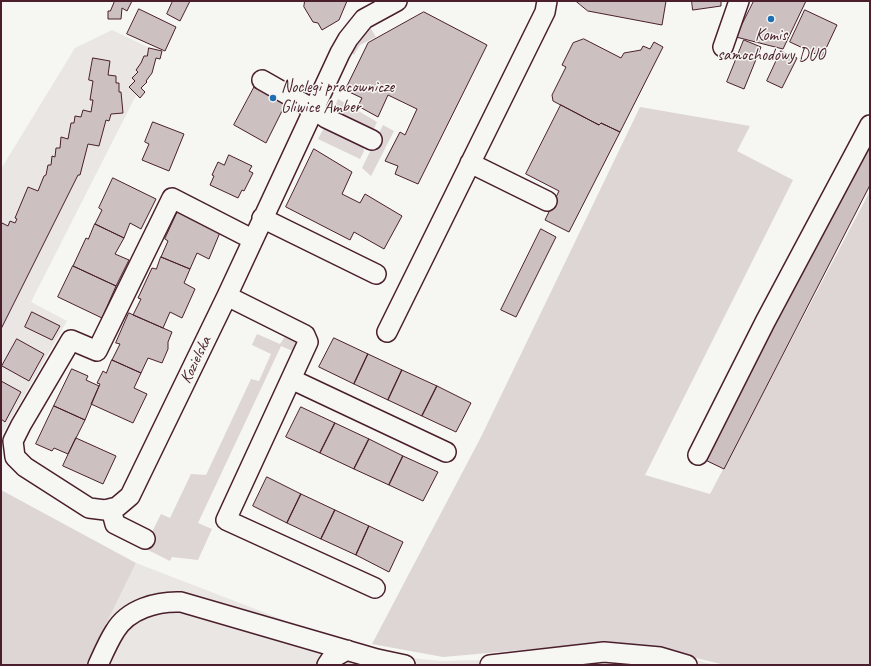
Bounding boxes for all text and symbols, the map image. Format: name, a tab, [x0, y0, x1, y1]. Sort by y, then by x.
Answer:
marker: Komis samochodowy DUO	[766, 14, 776, 24]
place label: Komis samochodowy DUO	[717, 26, 825, 66]
place label: Noclegi pracownicze Gliwice Amber	[281, 78, 394, 118]
marker: Noclegi pracownicze Gliwice Amber	[268, 93, 278, 103]
street label: Kozielska	[176, 333, 216, 387]

